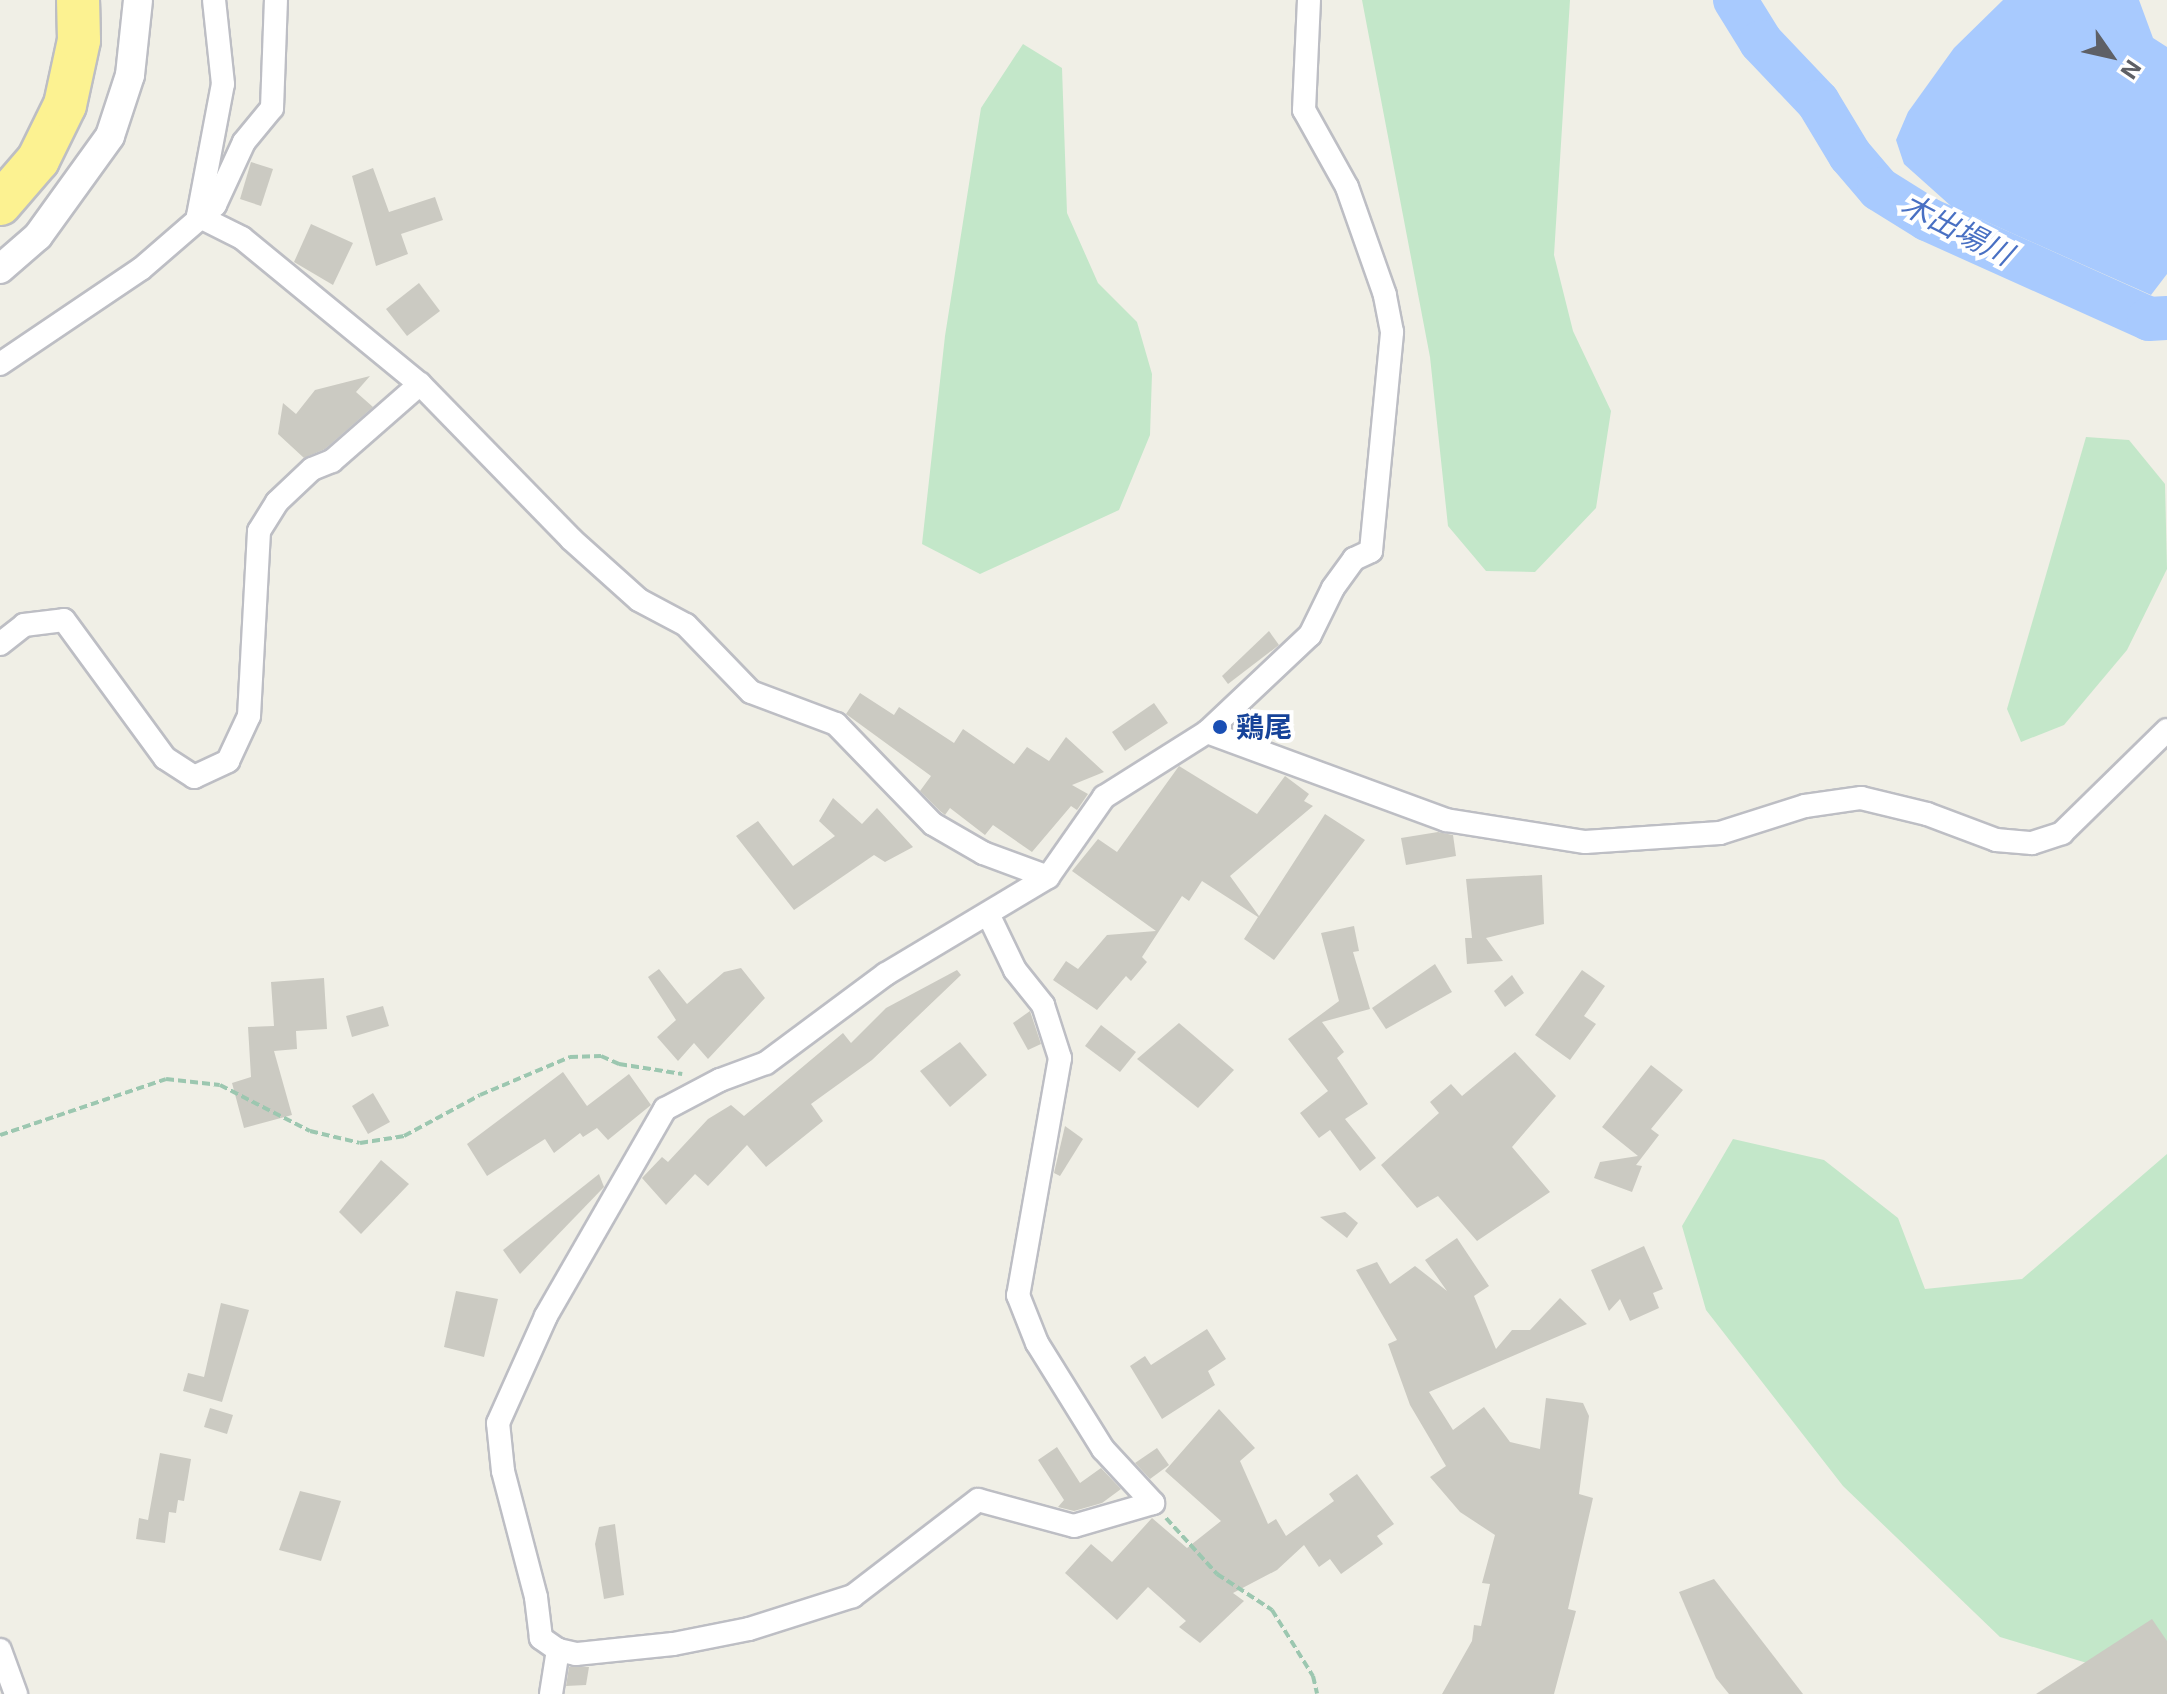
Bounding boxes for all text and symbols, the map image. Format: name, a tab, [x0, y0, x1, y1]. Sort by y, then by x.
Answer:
north arrow	[2071, 16, 2151, 96]
text: N	[2115, 55, 2146, 84]
water label: 木出場川	[1895, 186, 2019, 272]
place label: 鶏尾	[1236, 710, 1292, 744]
marker: 鶏尾	[1211, 718, 1229, 736]

